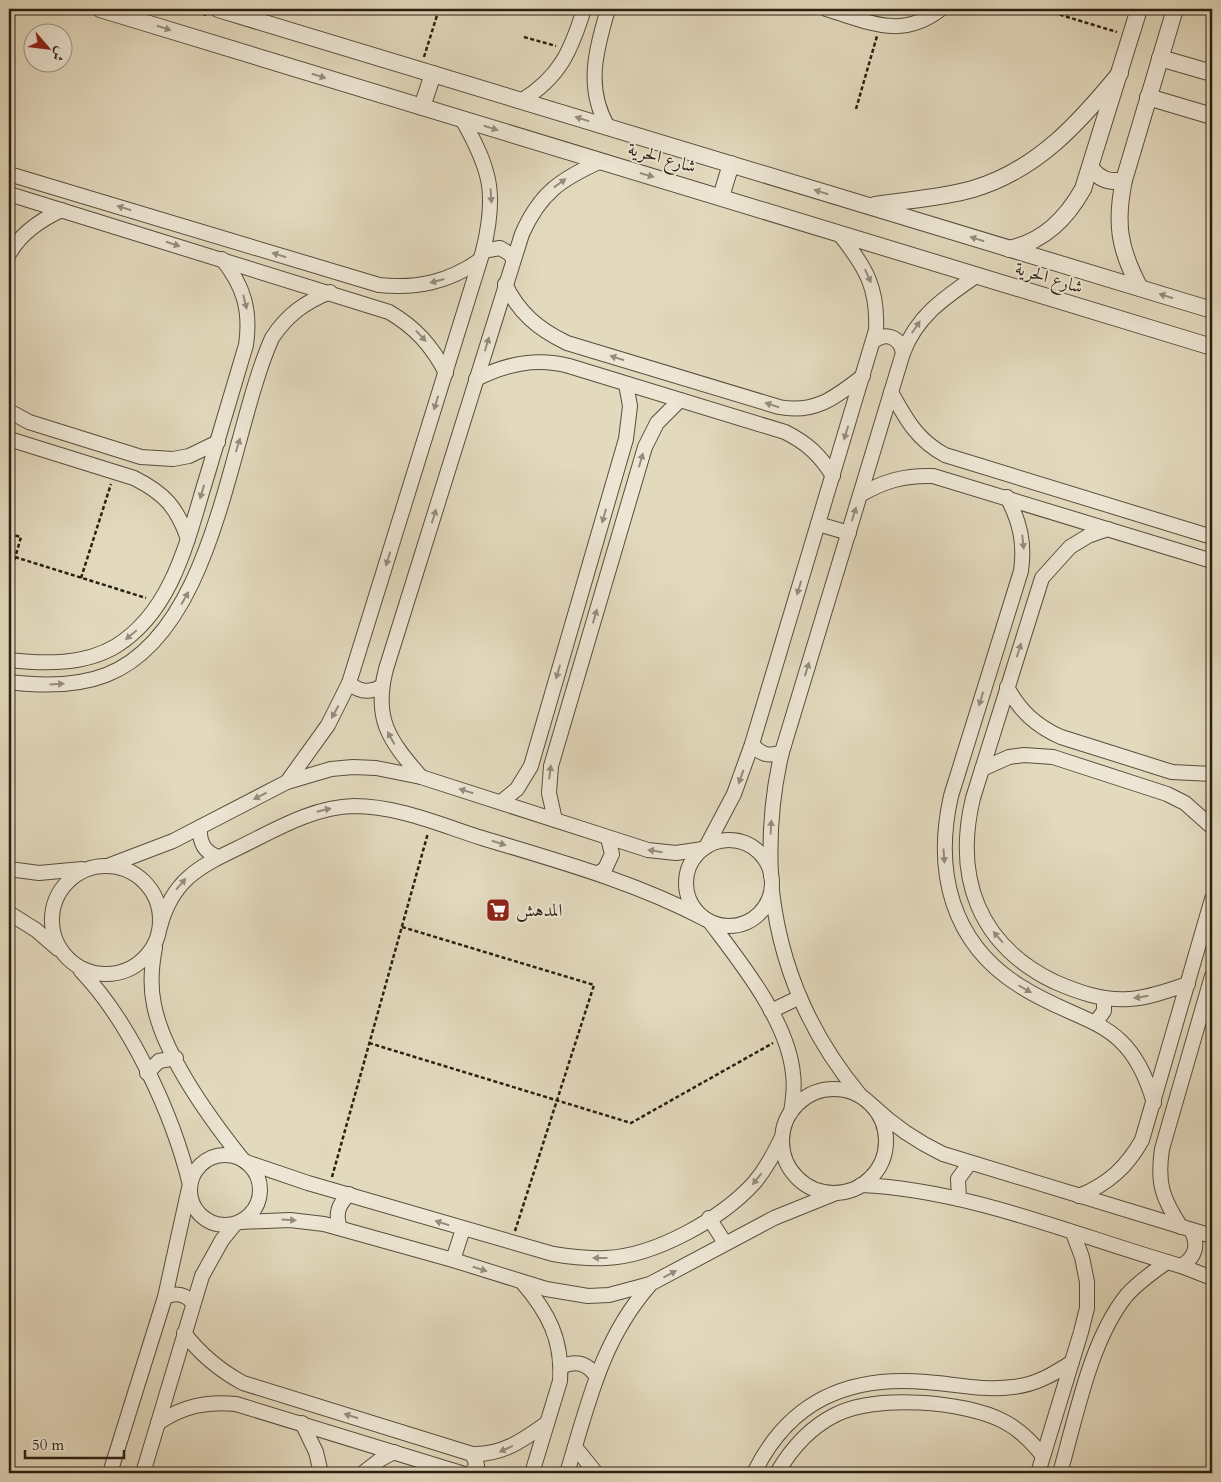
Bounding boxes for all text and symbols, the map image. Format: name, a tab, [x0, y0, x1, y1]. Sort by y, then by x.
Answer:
north arrow	[22, 22, 72, 72]
one-way arrow	[156, 25, 171, 33]
text: ش	[47, 43, 71, 65]
one-way arrow	[312, 72, 327, 80]
one-way arrow	[574, 115, 589, 123]
one-way arrow	[484, 125, 499, 133]
street label: شارع الحرية	[624, 136, 699, 182]
one-way arrow	[640, 171, 655, 179]
one-way arrow	[553, 178, 567, 188]
one-way arrow	[813, 187, 828, 195]
one-way arrow	[487, 189, 495, 205]
one-way arrow	[116, 204, 131, 212]
one-way arrow	[969, 234, 984, 242]
one-way arrow	[165, 241, 180, 249]
one-way arrow	[272, 250, 287, 258]
street label: شارع الحرية	[1011, 256, 1086, 302]
one-way arrow	[864, 269, 872, 283]
one-way arrow	[429, 278, 444, 286]
one-way arrow	[1158, 292, 1173, 300]
one-way arrow	[242, 294, 250, 309]
one-way arrow	[911, 320, 921, 334]
one-way arrow	[415, 330, 427, 342]
one-way arrow	[484, 336, 491, 351]
one-way arrow	[609, 353, 624, 361]
one-way arrow	[432, 396, 440, 411]
one-way arrow	[765, 401, 780, 409]
one-way arrow	[841, 425, 849, 440]
one-way arrow	[235, 437, 243, 452]
one-way arrow	[637, 453, 645, 468]
one-way arrow	[198, 485, 206, 500]
one-way arrow	[851, 506, 859, 521]
one-way arrow	[430, 508, 438, 523]
one-way arrow	[599, 509, 607, 524]
one-way arrow	[1019, 535, 1027, 551]
one-way arrow	[384, 551, 392, 566]
one-way arrow	[794, 581, 802, 596]
one-way arrow	[181, 591, 190, 604]
one-way arrow	[591, 609, 599, 624]
one-way arrow	[124, 629, 137, 640]
one-way arrow	[1015, 642, 1023, 657]
one-way arrow	[804, 662, 812, 677]
one-way arrow	[554, 665, 562, 680]
one-way arrow	[50, 679, 66, 687]
one-way arrow	[977, 691, 985, 706]
one-way arrow	[331, 704, 339, 719]
one-way arrow	[387, 731, 395, 746]
one-way arrow	[547, 764, 555, 780]
one-way arrow	[737, 770, 745, 785]
one-way arrow	[459, 787, 474, 795]
one-way arrow	[253, 792, 267, 800]
one-way arrow	[317, 806, 332, 814]
one-way arrow	[767, 819, 775, 835]
one-way arrow	[492, 839, 507, 847]
one-way arrow	[646, 847, 662, 855]
one-way arrow	[940, 848, 948, 864]
one-way arrow	[176, 878, 187, 891]
supermarket icon: المدهش	[485, 897, 511, 923]
place label: المدهش	[516, 898, 562, 923]
one-way arrow	[992, 931, 1003, 944]
one-way arrow	[1018, 984, 1031, 993]
one-way arrow	[1133, 994, 1149, 1002]
one-way arrow	[751, 1172, 762, 1185]
one-way arrow	[281, 1217, 297, 1225]
one-way arrow	[435, 1218, 450, 1226]
one-way arrow	[592, 1254, 608, 1262]
one-way arrow	[473, 1265, 488, 1273]
one-way arrow	[662, 1270, 677, 1278]
one-way arrow	[343, 1412, 358, 1420]
scale bar	[25, 1427, 124, 1459]
text: 50 m	[32, 1435, 64, 1455]
one-way arrow	[499, 1445, 513, 1453]

